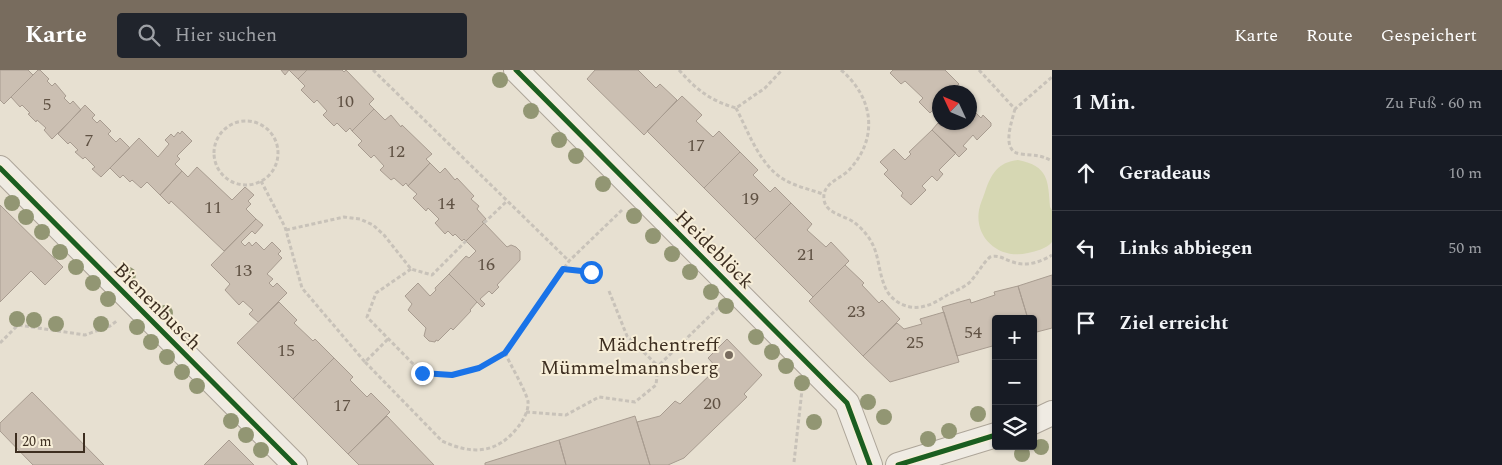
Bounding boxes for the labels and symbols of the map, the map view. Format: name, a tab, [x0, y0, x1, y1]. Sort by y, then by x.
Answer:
north arrow	[932, 85, 977, 130]
house number: 10	[336, 88, 354, 115]
house number: 5	[43, 91, 52, 118]
house number: 7	[85, 127, 94, 154]
house number: 17	[687, 132, 705, 159]
house number: 12	[387, 138, 405, 165]
house number: 19	[741, 185, 759, 212]
house number: 14	[437, 190, 455, 217]
house number: 11	[204, 194, 222, 221]
street label: Heideblöck	[668, 203, 761, 296]
house number: 21	[797, 241, 815, 268]
house number: 16	[477, 251, 495, 278]
street label: Bienenbusch	[106, 256, 208, 358]
house number: 13	[234, 257, 252, 284]
route start	[580, 261, 603, 284]
house number: 23	[847, 298, 865, 325]
house number: 54	[964, 319, 982, 346]
house number: 25	[906, 329, 924, 356]
place label: Mädchentreff Mümmelmannsberg	[540, 330, 720, 383]
house number: 15	[277, 337, 295, 364]
marker: Mädchentreff Mümmelmannsberg	[723, 349, 735, 361]
route end	[411, 362, 434, 385]
house number: 20	[703, 390, 721, 417]
house number: 17	[333, 392, 351, 419]
scale bar	[15, 430, 85, 453]

